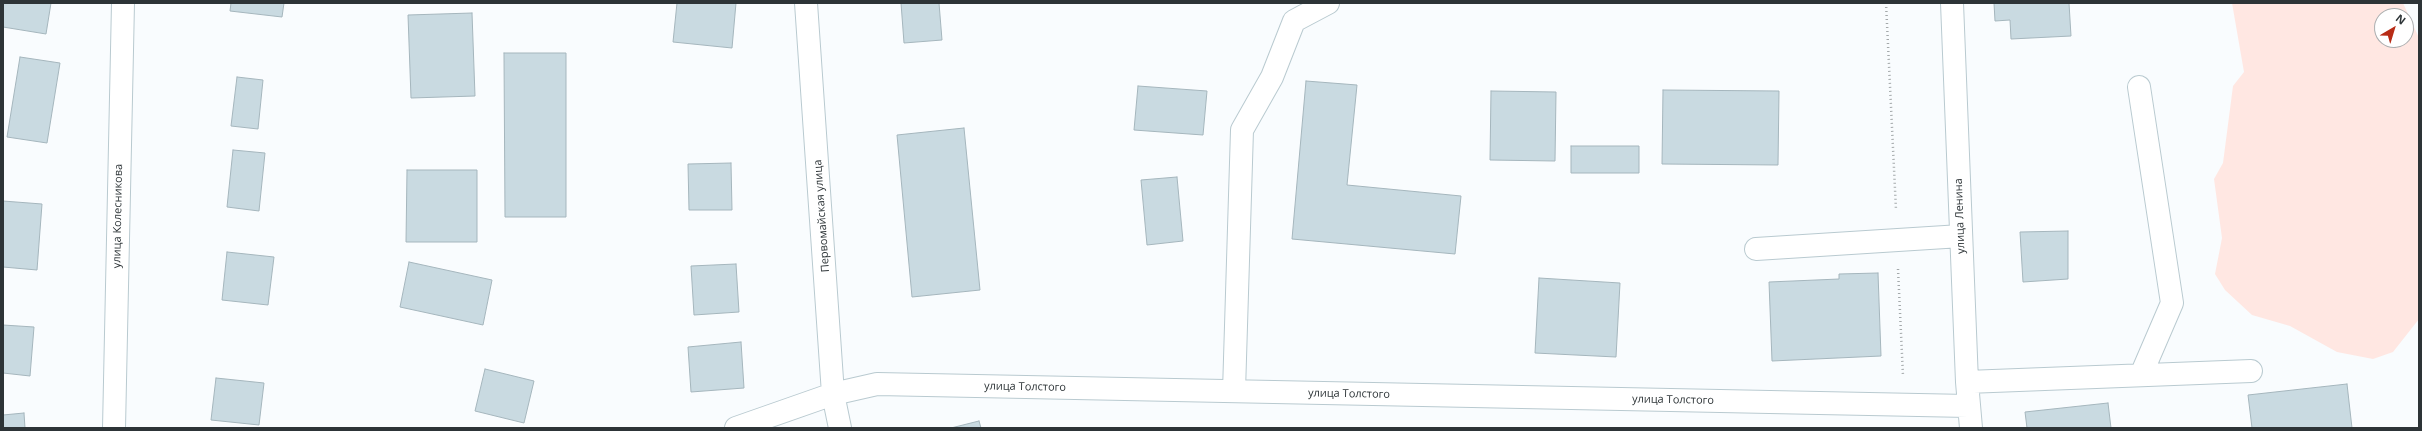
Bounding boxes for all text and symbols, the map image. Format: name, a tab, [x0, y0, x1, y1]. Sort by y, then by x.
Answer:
north arrow	[2374, 8, 2414, 48]
text: N	[2393, 10, 2409, 28]
street label: Первомайская улица	[811, 159, 833, 273]
street label: улица Колесникова	[110, 164, 126, 268]
street label: улица Ленина	[1952, 178, 1968, 254]
street label: улица Толстого	[984, 380, 1066, 394]
street label: улица Толстого	[1308, 387, 1390, 401]
street label: улица Толстого	[1632, 393, 1714, 407]

